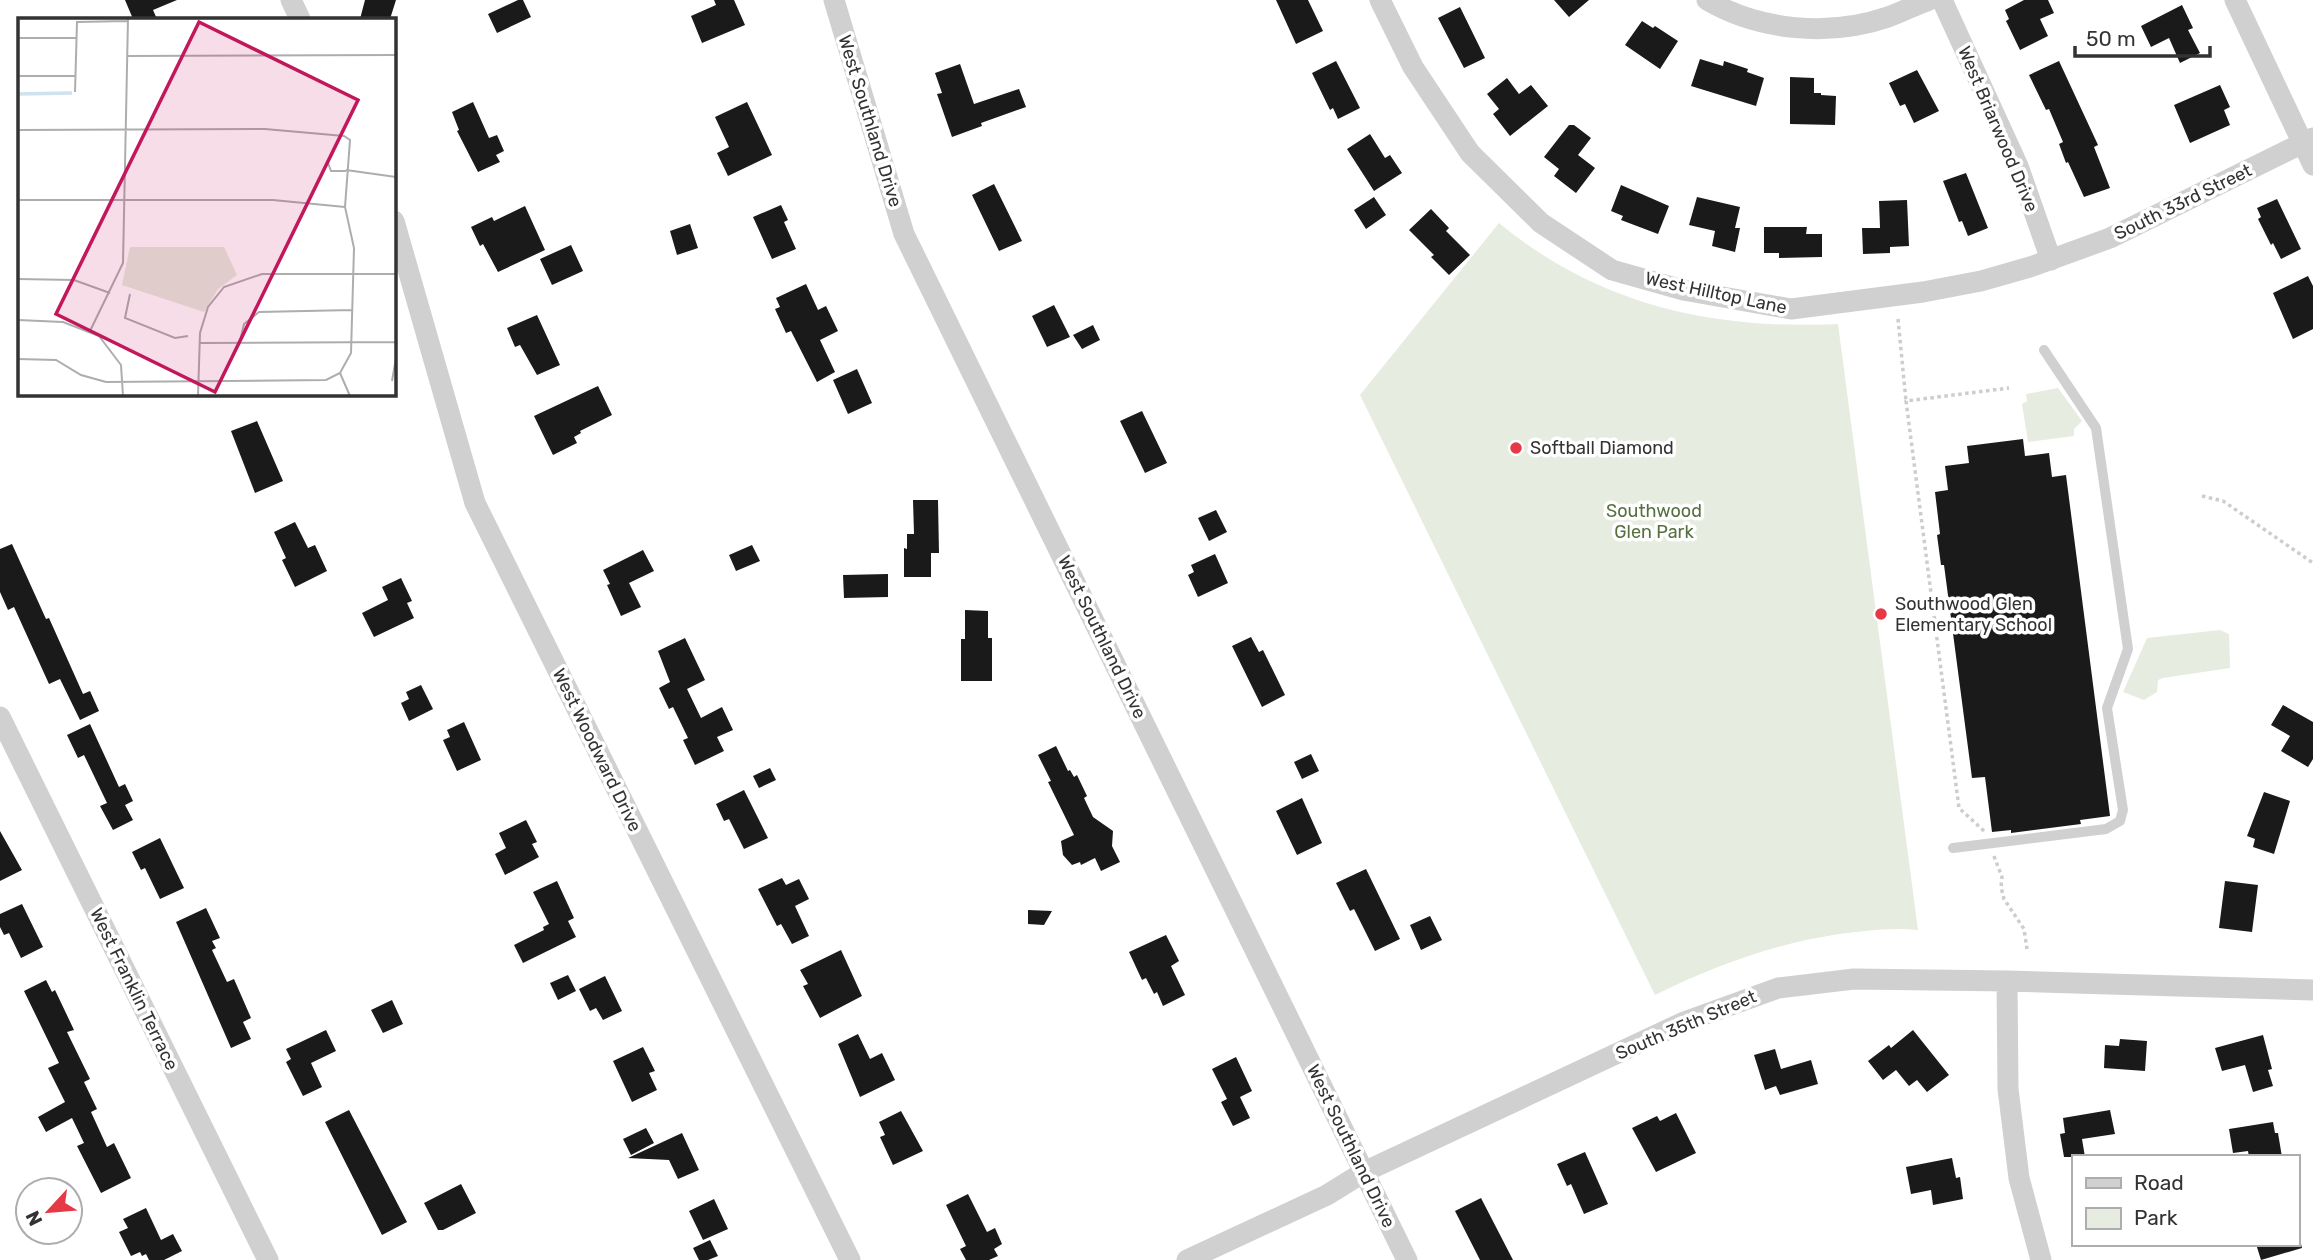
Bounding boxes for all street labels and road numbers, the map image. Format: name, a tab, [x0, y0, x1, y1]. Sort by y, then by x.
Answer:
street label: West Southland Drive	[833, 32, 907, 210]
street label: West Briarwood Drive	[1953, 43, 2043, 215]
street label: South 33rd Street	[2111, 159, 2255, 245]
street label: West Hilltop Lane	[1643, 267, 1789, 319]
street label: West Southland Drive	[1053, 552, 1151, 722]
street label: West Woodward Drive	[548, 665, 646, 835]
street label: West Franklin Terrace	[85, 904, 183, 1074]
street label: South 35th Street	[1612, 985, 1760, 1065]
street label: West Southland Drive	[1302, 1061, 1400, 1231]

